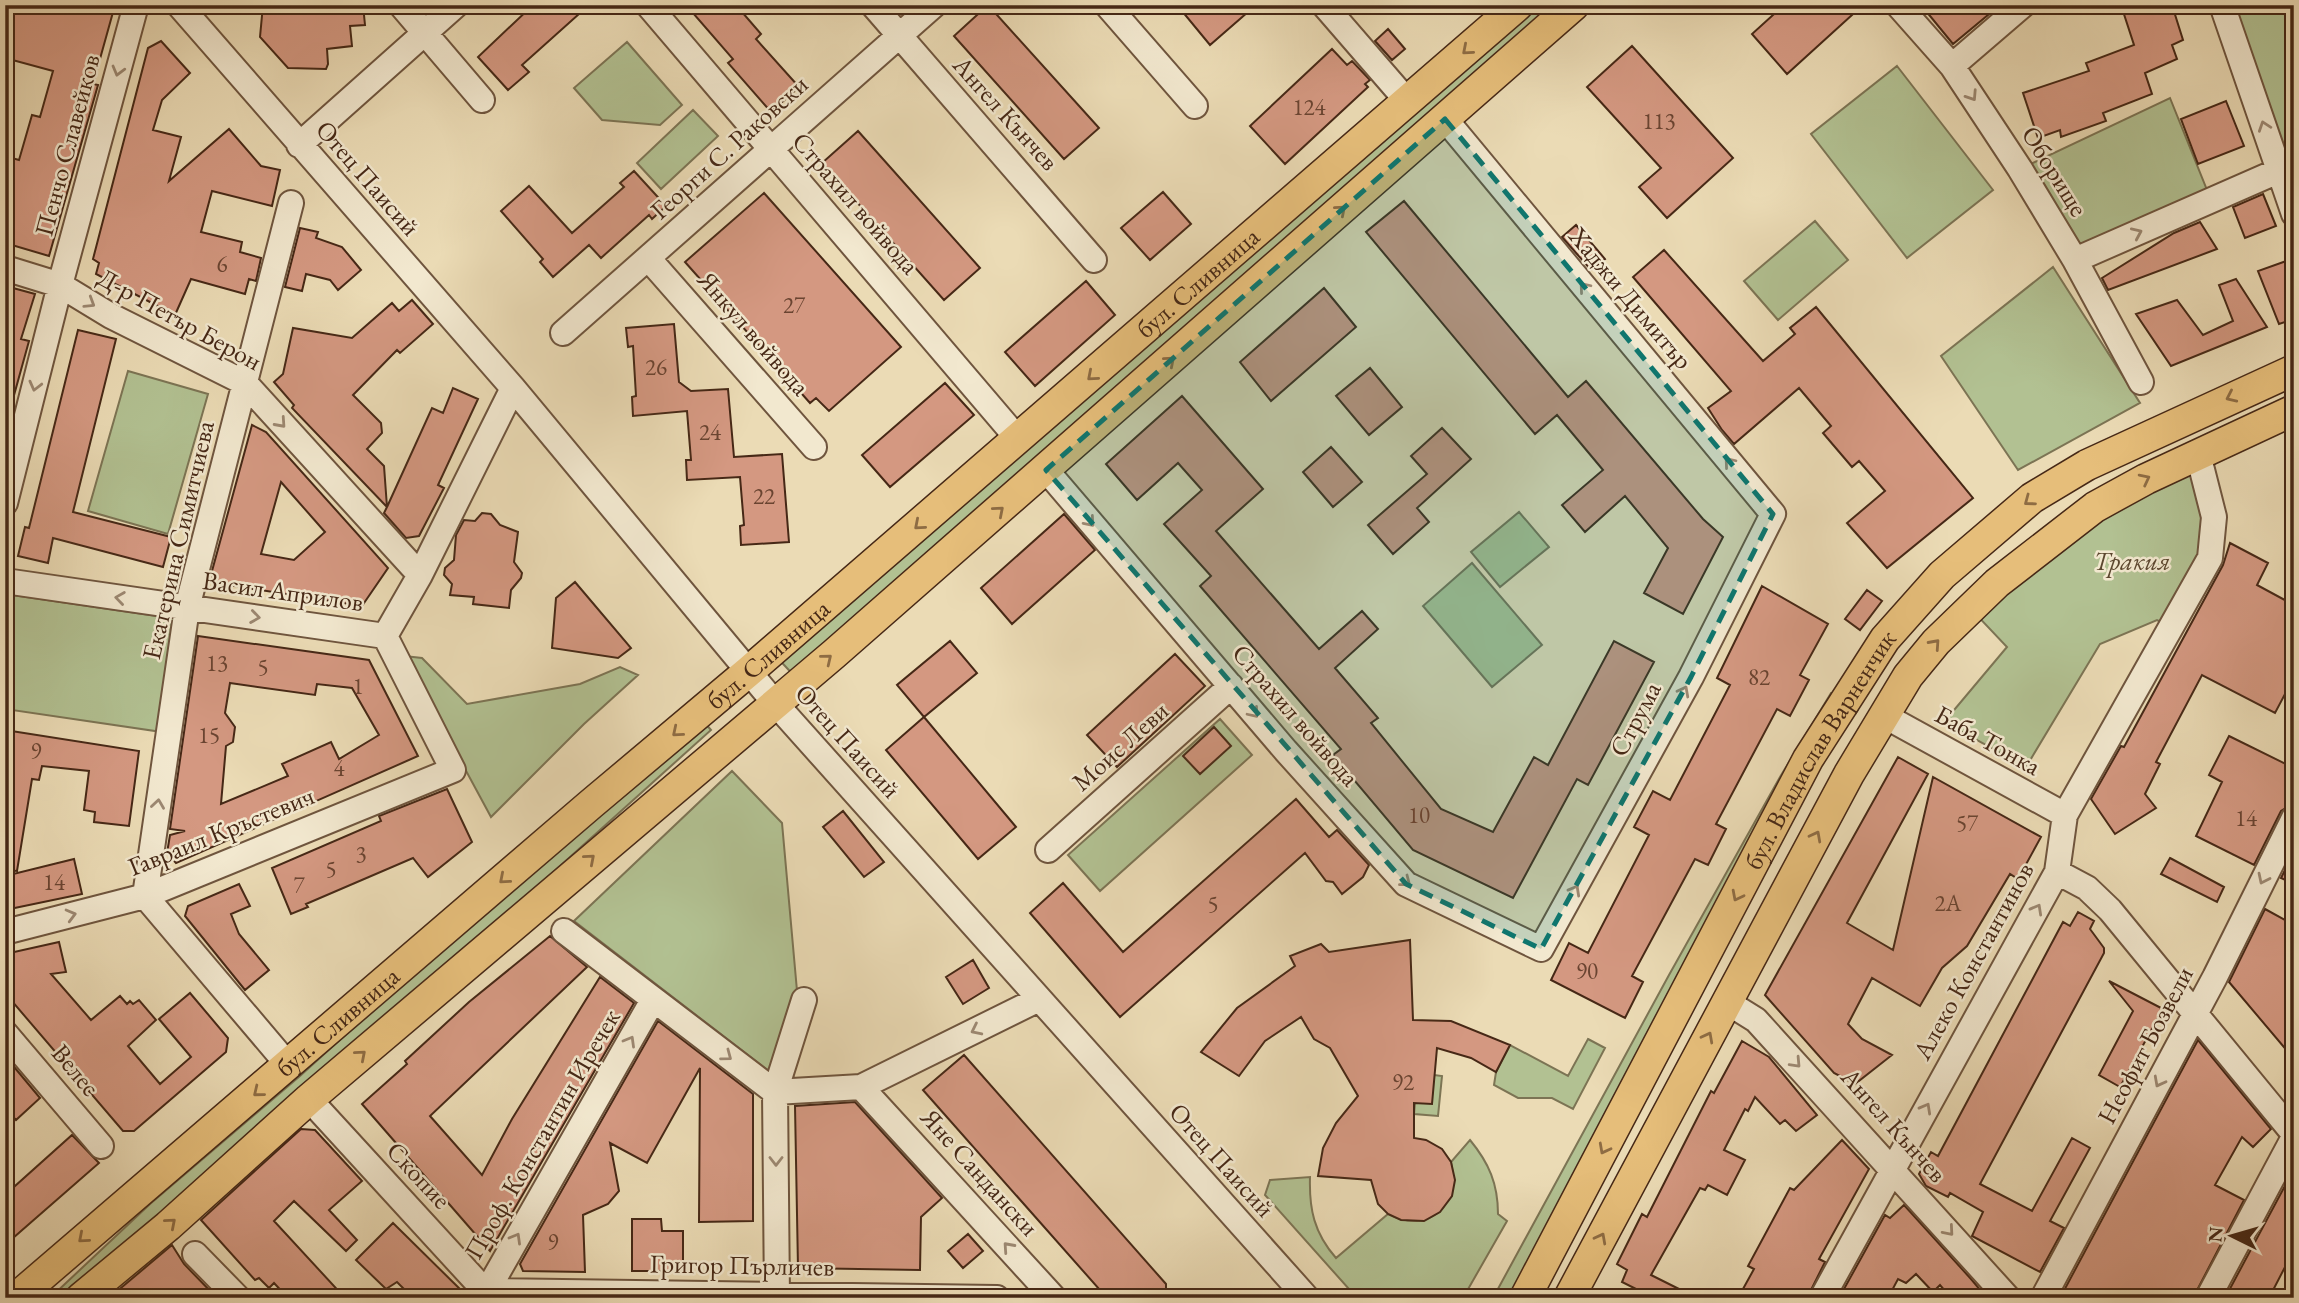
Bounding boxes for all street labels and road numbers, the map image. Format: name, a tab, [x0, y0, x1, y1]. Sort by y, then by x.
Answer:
street label: Ангел Кънчев	[945, 48, 1067, 178]
street label: Пенчо Славейков	[26, 50, 108, 240]
street label: Георги С. Раковски	[643, 67, 815, 227]
street label: Отец Паисий	[308, 113, 428, 243]
street label: Оборище	[2014, 119, 2096, 223]
street label: Страхил войвода	[785, 125, 928, 282]
street label: бул. Сливница	[1129, 219, 1267, 345]
street label: Хаджи Димитър	[1561, 219, 1701, 376]
street label: Д-р Петър Берон	[92, 260, 268, 378]
street label: Янкул войвода	[690, 263, 818, 403]
street label: Екатерина Симитчиева	[134, 417, 222, 663]
street label: Васил Априлов	[200, 563, 366, 619]
street label: бул. Сливница	[699, 591, 838, 717]
street label: бул. Владислав Варненчик	[1736, 621, 1904, 875]
street label: Страхил войвода	[1225, 637, 1368, 794]
street label: Струма	[1601, 675, 1669, 762]
street label: Отец Паисий	[788, 677, 908, 806]
street label: Моис Леви	[1065, 693, 1176, 798]
street label: Баба Тонка	[1929, 697, 2048, 783]
street label: Гавраил Кръстевич	[123, 778, 319, 884]
street label: Алеко Константинов	[1904, 856, 2041, 1067]
street label: бул. Сливница	[269, 959, 407, 1084]
street label: Неофит Бозвели	[2089, 960, 2201, 1130]
street label: Проф. Константин Иречек	[456, 1002, 628, 1265]
street label: Велес	[44, 1037, 108, 1103]
street label: Ангел Кънчев	[1833, 1060, 1955, 1190]
street label: Отец Паисий	[1162, 1096, 1282, 1225]
street label: Яне Сандански	[913, 1100, 1047, 1243]
street label: Скопие	[379, 1134, 459, 1216]
street label: Григор Пърличев	[650, 1246, 834, 1284]

